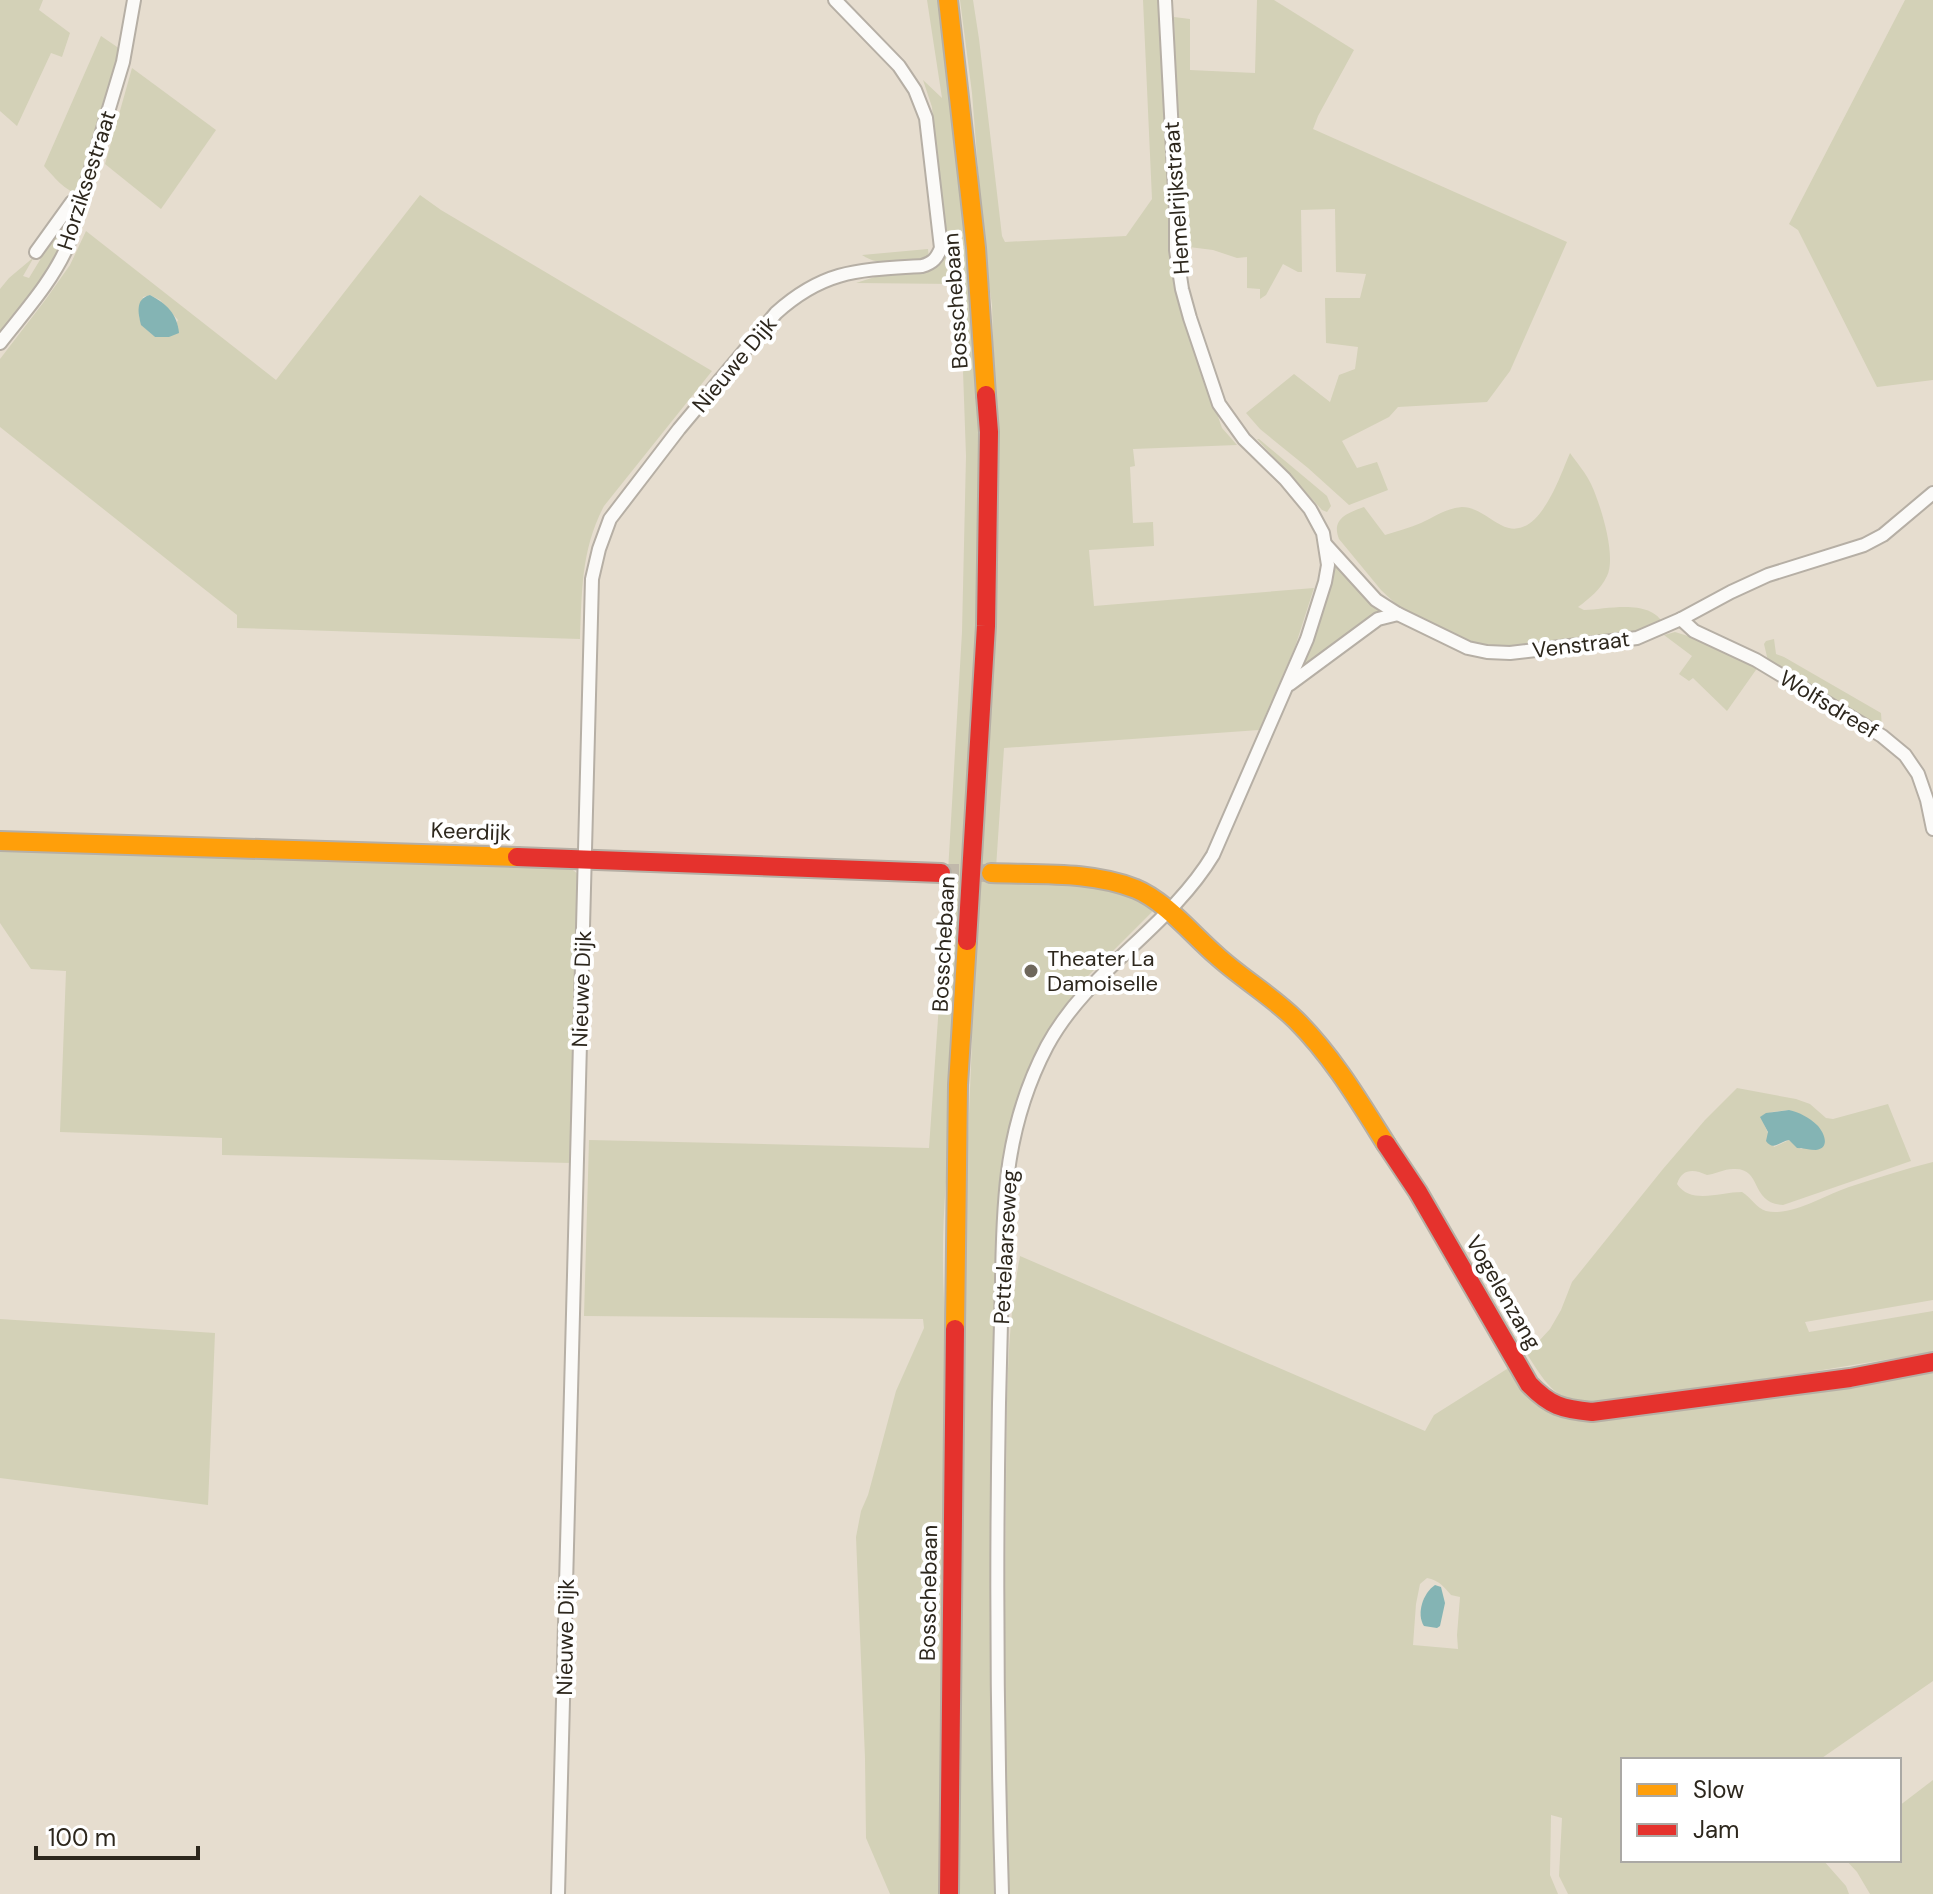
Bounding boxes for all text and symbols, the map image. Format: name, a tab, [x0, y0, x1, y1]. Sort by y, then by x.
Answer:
street label: Horziksestraat	[50, 107, 123, 254]
street label: Hemelrijkstraat	[1157, 120, 1196, 275]
street label: Bosschebaan	[936, 232, 975, 370]
street label: Nieuwe Dijk	[686, 310, 783, 419]
street label: Venstraat	[1531, 624, 1631, 665]
street label: Wolfsdreef	[1774, 664, 1883, 745]
street label: Keerdijk	[430, 816, 512, 847]
street label: Bosschebaan	[925, 875, 962, 1013]
street label: Nieuwe Dijk	[565, 930, 598, 1048]
place label: Theater La Damoiselle	[1047, 944, 1158, 998]
marker: Theater La Damoiselle	[1022, 962, 1040, 980]
street label: Pettelaarseweg	[987, 1169, 1024, 1325]
street label: Vogelenzang	[1459, 1230, 1548, 1355]
street label: Bosschebaan	[913, 1525, 944, 1661]
street label: Nieuwe Dijk	[550, 1578, 581, 1696]
legend	[1621, 1758, 1901, 1862]
text: Slow	[1693, 1774, 1744, 1805]
scale bar	[36, 1810, 198, 1860]
text: Jam	[1693, 1814, 1739, 1845]
text: 100 m	[48, 1822, 116, 1853]

